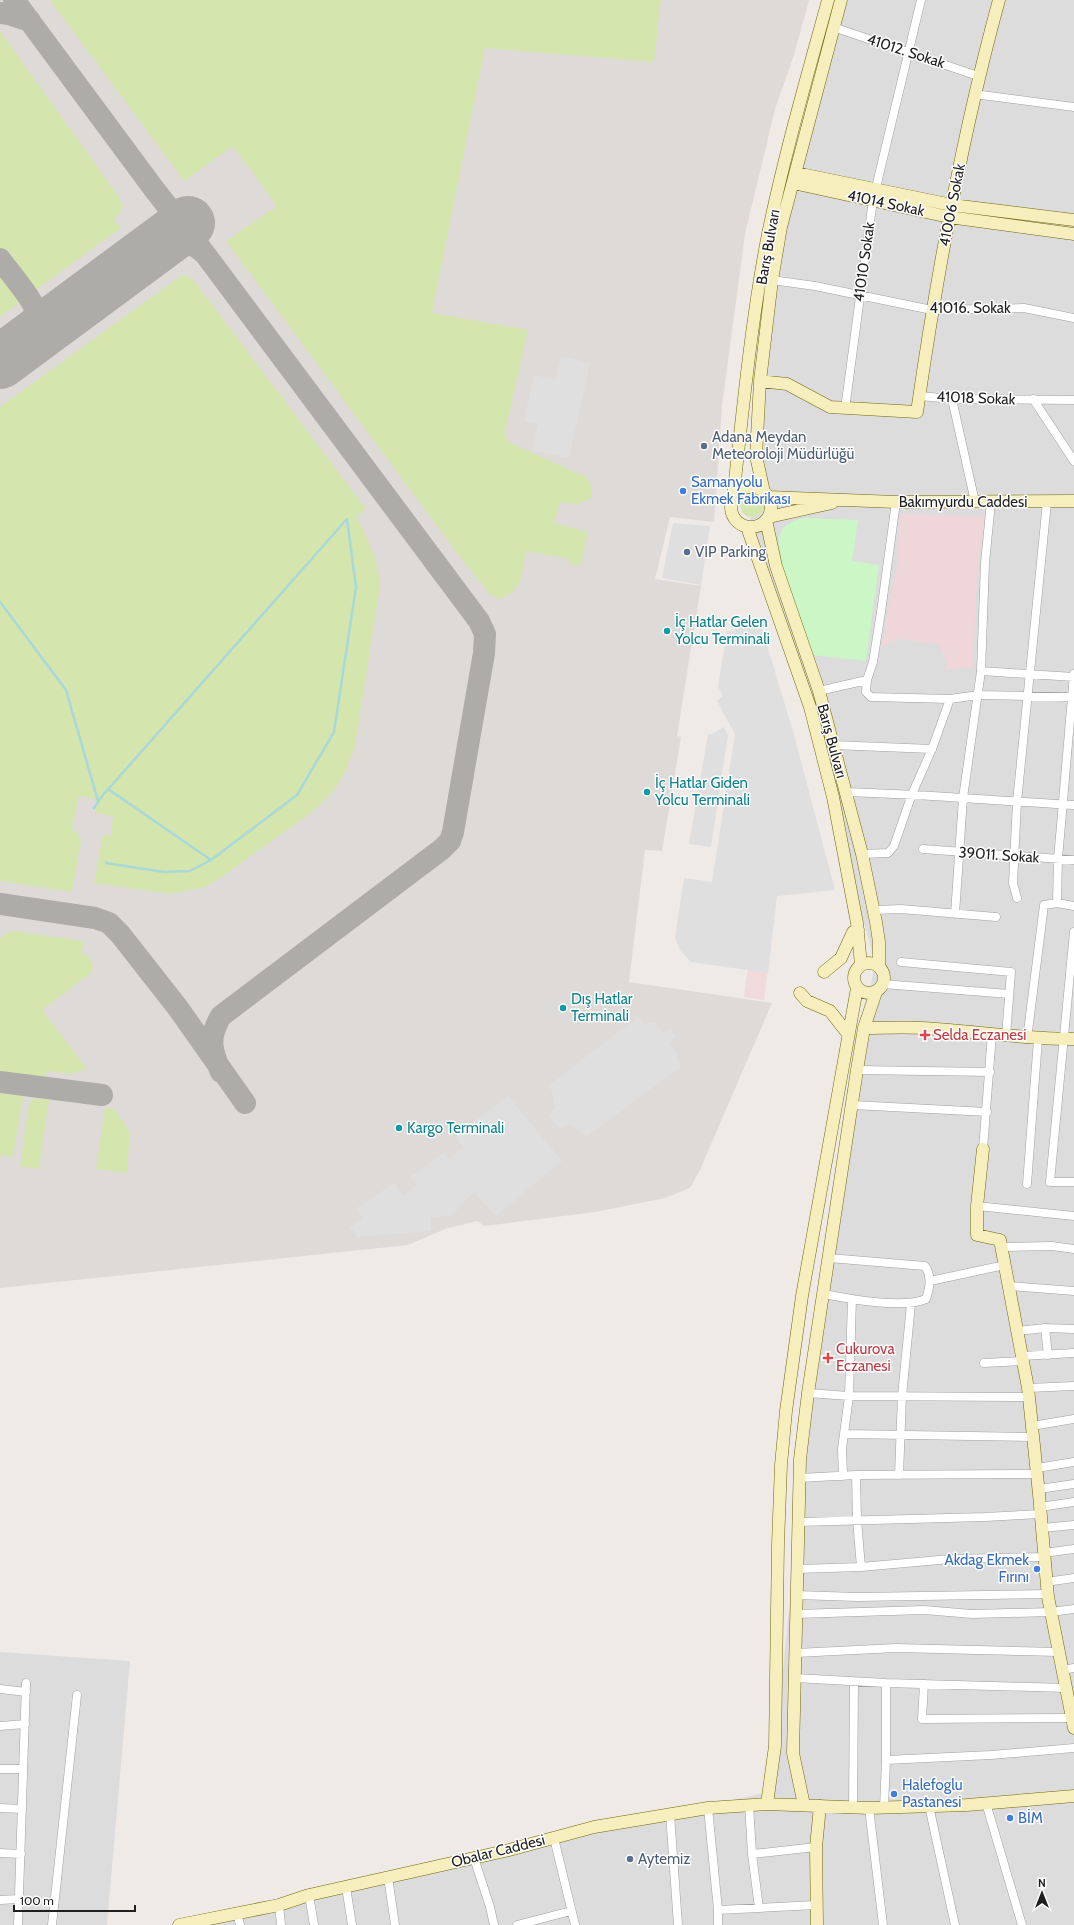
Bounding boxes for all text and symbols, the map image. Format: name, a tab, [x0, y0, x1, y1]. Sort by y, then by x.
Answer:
street label: 41012. Sokak	[865, 30, 947, 72]
street label: 41006 Sokak	[935, 162, 969, 248]
street label: 41014 Sokak	[846, 186, 927, 220]
street label: Barış Bulvarı	[753, 208, 783, 286]
street label: 41010 Sokak	[849, 221, 879, 303]
street label: 41016. Sokak	[929, 299, 1011, 317]
street label: 41018 Sokak	[936, 388, 1016, 408]
place label: Adana Meydan Meteoroloji Müdürlüğü	[712, 428, 854, 463]
marker: Adana Meydan Meteoroloji Müdürlüğü	[699, 441, 709, 451]
place label: Samanyolu Ekmek Fabrikası	[691, 473, 791, 508]
marker: Samanyolu Ekmek Fabrikası	[678, 486, 688, 496]
street label: Bakımyurdu Caddesi	[899, 493, 1027, 511]
place label: VIP Parking	[695, 543, 767, 561]
marker: VIP Parking	[682, 547, 692, 557]
place label: İç Hatlar Gelen Yolcu Terminali	[674, 612, 770, 648]
marker: İç Hatlar Gelen Yolcu Terminali	[662, 626, 672, 636]
street label: Barış Bulvarı	[813, 702, 851, 780]
place label: İç Hatlar Giden Yolcu Terminali	[654, 773, 750, 809]
marker: İç Hatlar Giden Yolcu Terminali	[642, 787, 652, 797]
street label: 39011. Sokak	[958, 843, 1040, 867]
place label: Dış Hatlar Terminali	[571, 990, 633, 1025]
marker: Dış Hatlar Terminali	[558, 1003, 568, 1013]
place label: Selda Eczanesi	[933, 1026, 1026, 1044]
marker: Selda Eczanesi	[920, 1030, 930, 1040]
place label: Kargo Terminali	[407, 1119, 504, 1137]
marker: Kargo Terminali	[394, 1123, 404, 1133]
place label: Cukurova Eczanesi	[836, 1340, 895, 1375]
marker: Cukurova Eczanesi	[823, 1353, 833, 1363]
place label: Akdag Ekmek Fırını	[944, 1551, 1029, 1586]
marker: Akdag Ekmek Fırını	[1032, 1564, 1042, 1574]
place label: Halefoglu Pastanesi	[902, 1776, 963, 1811]
marker: Halefoglu Pastanesi	[889, 1789, 899, 1799]
place label: BİM	[1018, 1808, 1043, 1827]
marker: BİM	[1005, 1813, 1015, 1823]
street label: Obalar Caddesi	[449, 1831, 547, 1871]
place label: Aytemiz	[638, 1850, 690, 1868]
marker: Aytemiz	[625, 1854, 635, 1864]
north arrow	[1022, 1873, 1062, 1913]
text: N	[1038, 1876, 1046, 1890]
scale bar	[14, 1887, 135, 1913]
text: 100 m	[20, 1893, 54, 1908]

